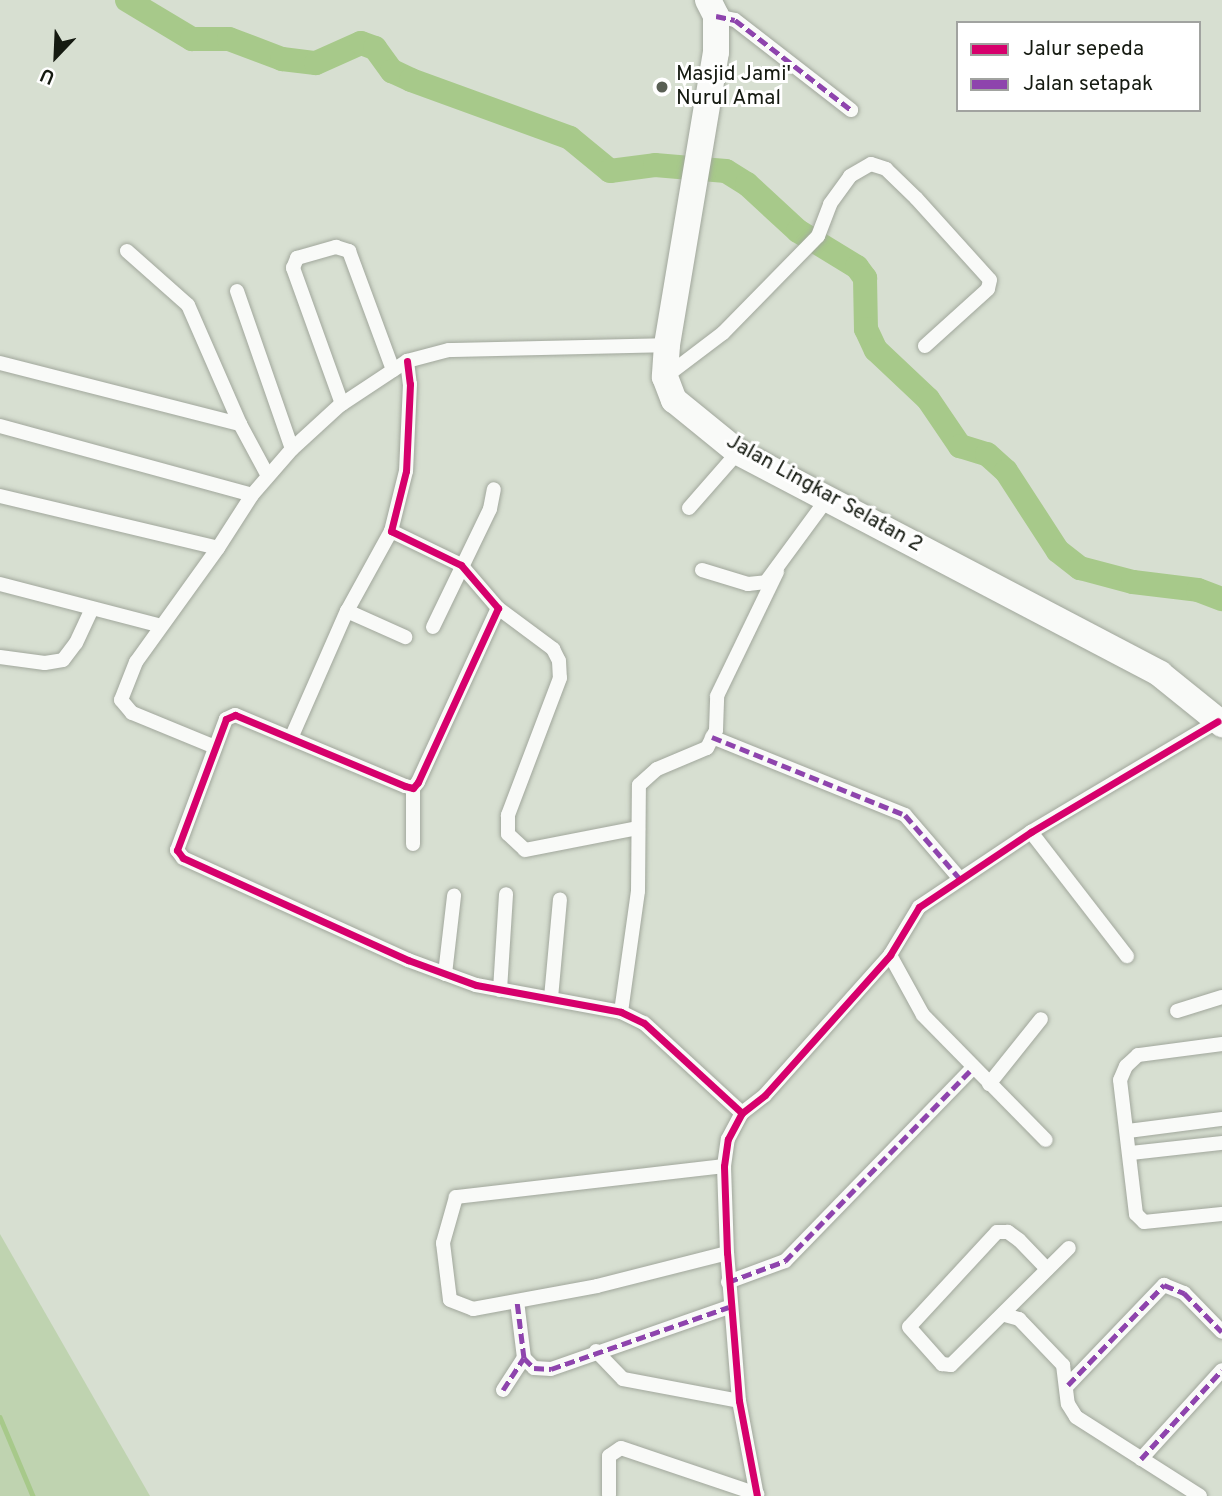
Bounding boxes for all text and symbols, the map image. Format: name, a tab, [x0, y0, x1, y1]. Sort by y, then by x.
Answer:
north arrow	[21, 21, 91, 91]
legend	[956, 21, 1201, 112]
text: Jalur sepeda	[1023, 36, 1144, 63]
text: U	[37, 62, 59, 89]
place label: Masjid Jami' Nurul Amal	[676, 62, 791, 112]
text: Jalan setapak	[1023, 71, 1153, 98]
marker: Masjid Jami' Nurul Amal	[654, 79, 670, 95]
street label: Jalan Lingkar Selatan 2	[721, 430, 927, 558]

